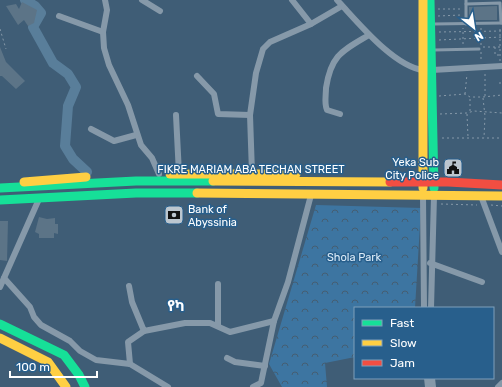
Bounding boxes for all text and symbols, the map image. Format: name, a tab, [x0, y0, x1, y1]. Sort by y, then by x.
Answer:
north arrow	[454, 8, 494, 48]
text: N	[472, 29, 485, 44]
place label: Yeka Sub City Police	[385, 156, 439, 182]
public building icon: Yeka Sub City Police	[442, 157, 464, 179]
street label: FIKRE MARIAM ABA TECHAN STREET	[157, 163, 345, 176]
place label: Bank of Abyssinia	[188, 203, 237, 229]
bank icon: Bank of Abyssinia	[163, 204, 185, 226]
park label: Shola Park	[327, 251, 381, 264]
district label: የካ	[167, 297, 185, 315]
legend	[354, 307, 494, 379]
text: Fast	[390, 316, 414, 330]
text: Slow	[390, 336, 417, 350]
scale bar	[10, 353, 97, 379]
text: Jam	[390, 356, 415, 370]
text: 100 m	[16, 360, 50, 374]

